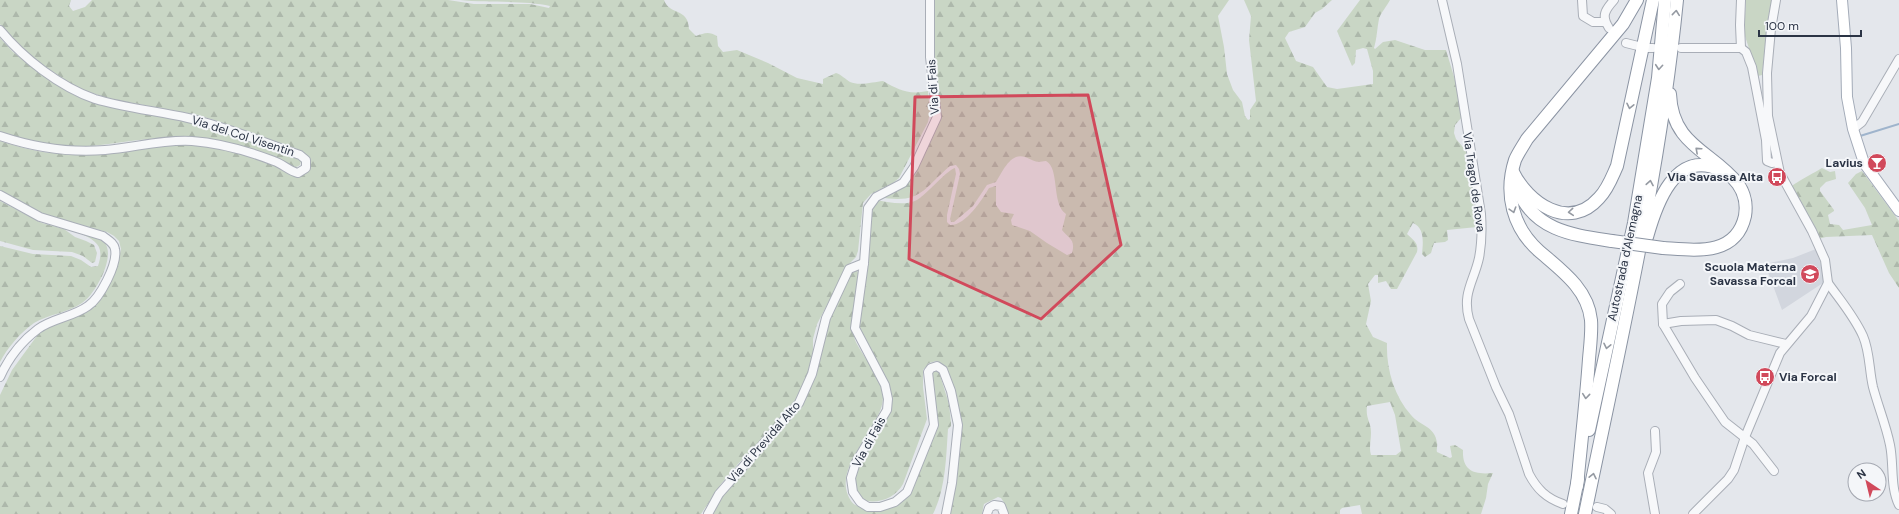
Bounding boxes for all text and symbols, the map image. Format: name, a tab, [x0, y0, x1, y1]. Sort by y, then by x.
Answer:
one-way arrow	[1671, 10, 1680, 16]
scale bar	[1759, 12, 1861, 38]
text: 100 m	[1765, 18, 1799, 34]
street label: Via di Fais	[923, 59, 943, 115]
one-way arrow	[1654, 64, 1663, 70]
one-way arrow	[1626, 103, 1634, 110]
street label: Via del Col Visentin	[189, 112, 297, 160]
street label: Via Tragol de Rova	[1459, 131, 1489, 233]
one-way arrow	[1695, 147, 1703, 154]
bar icon: Lavius	[1866, 152, 1888, 174]
place label: Lavius	[1826, 155, 1863, 171]
bus stop icon: Via Savassa Alta	[1766, 166, 1788, 188]
place label: Via Savassa Alta	[1667, 169, 1763, 185]
one-way arrow	[1646, 180, 1654, 186]
street label: Autostrada d'Alemagna	[1604, 193, 1646, 323]
one-way arrow	[1508, 206, 1517, 213]
one-way arrow	[1568, 207, 1574, 216]
place label: Scuola Materna Savassa Forcal	[1704, 259, 1796, 289]
school or university icon: Scuola Materna Savassa Forcal	[1799, 263, 1821, 285]
one-way arrow	[1604, 343, 1612, 349]
bus stop icon: Via Forcal	[1754, 366, 1776, 388]
place label: Via Forcal	[1779, 369, 1837, 385]
one-way arrow	[1582, 393, 1591, 399]
street label: Via di Previdal Alto	[724, 398, 804, 486]
street label: Via di Fais	[849, 414, 889, 470]
north arrow	[1847, 462, 1887, 502]
text: N	[1854, 466, 1869, 482]
one-way arrow	[1588, 473, 1596, 479]

